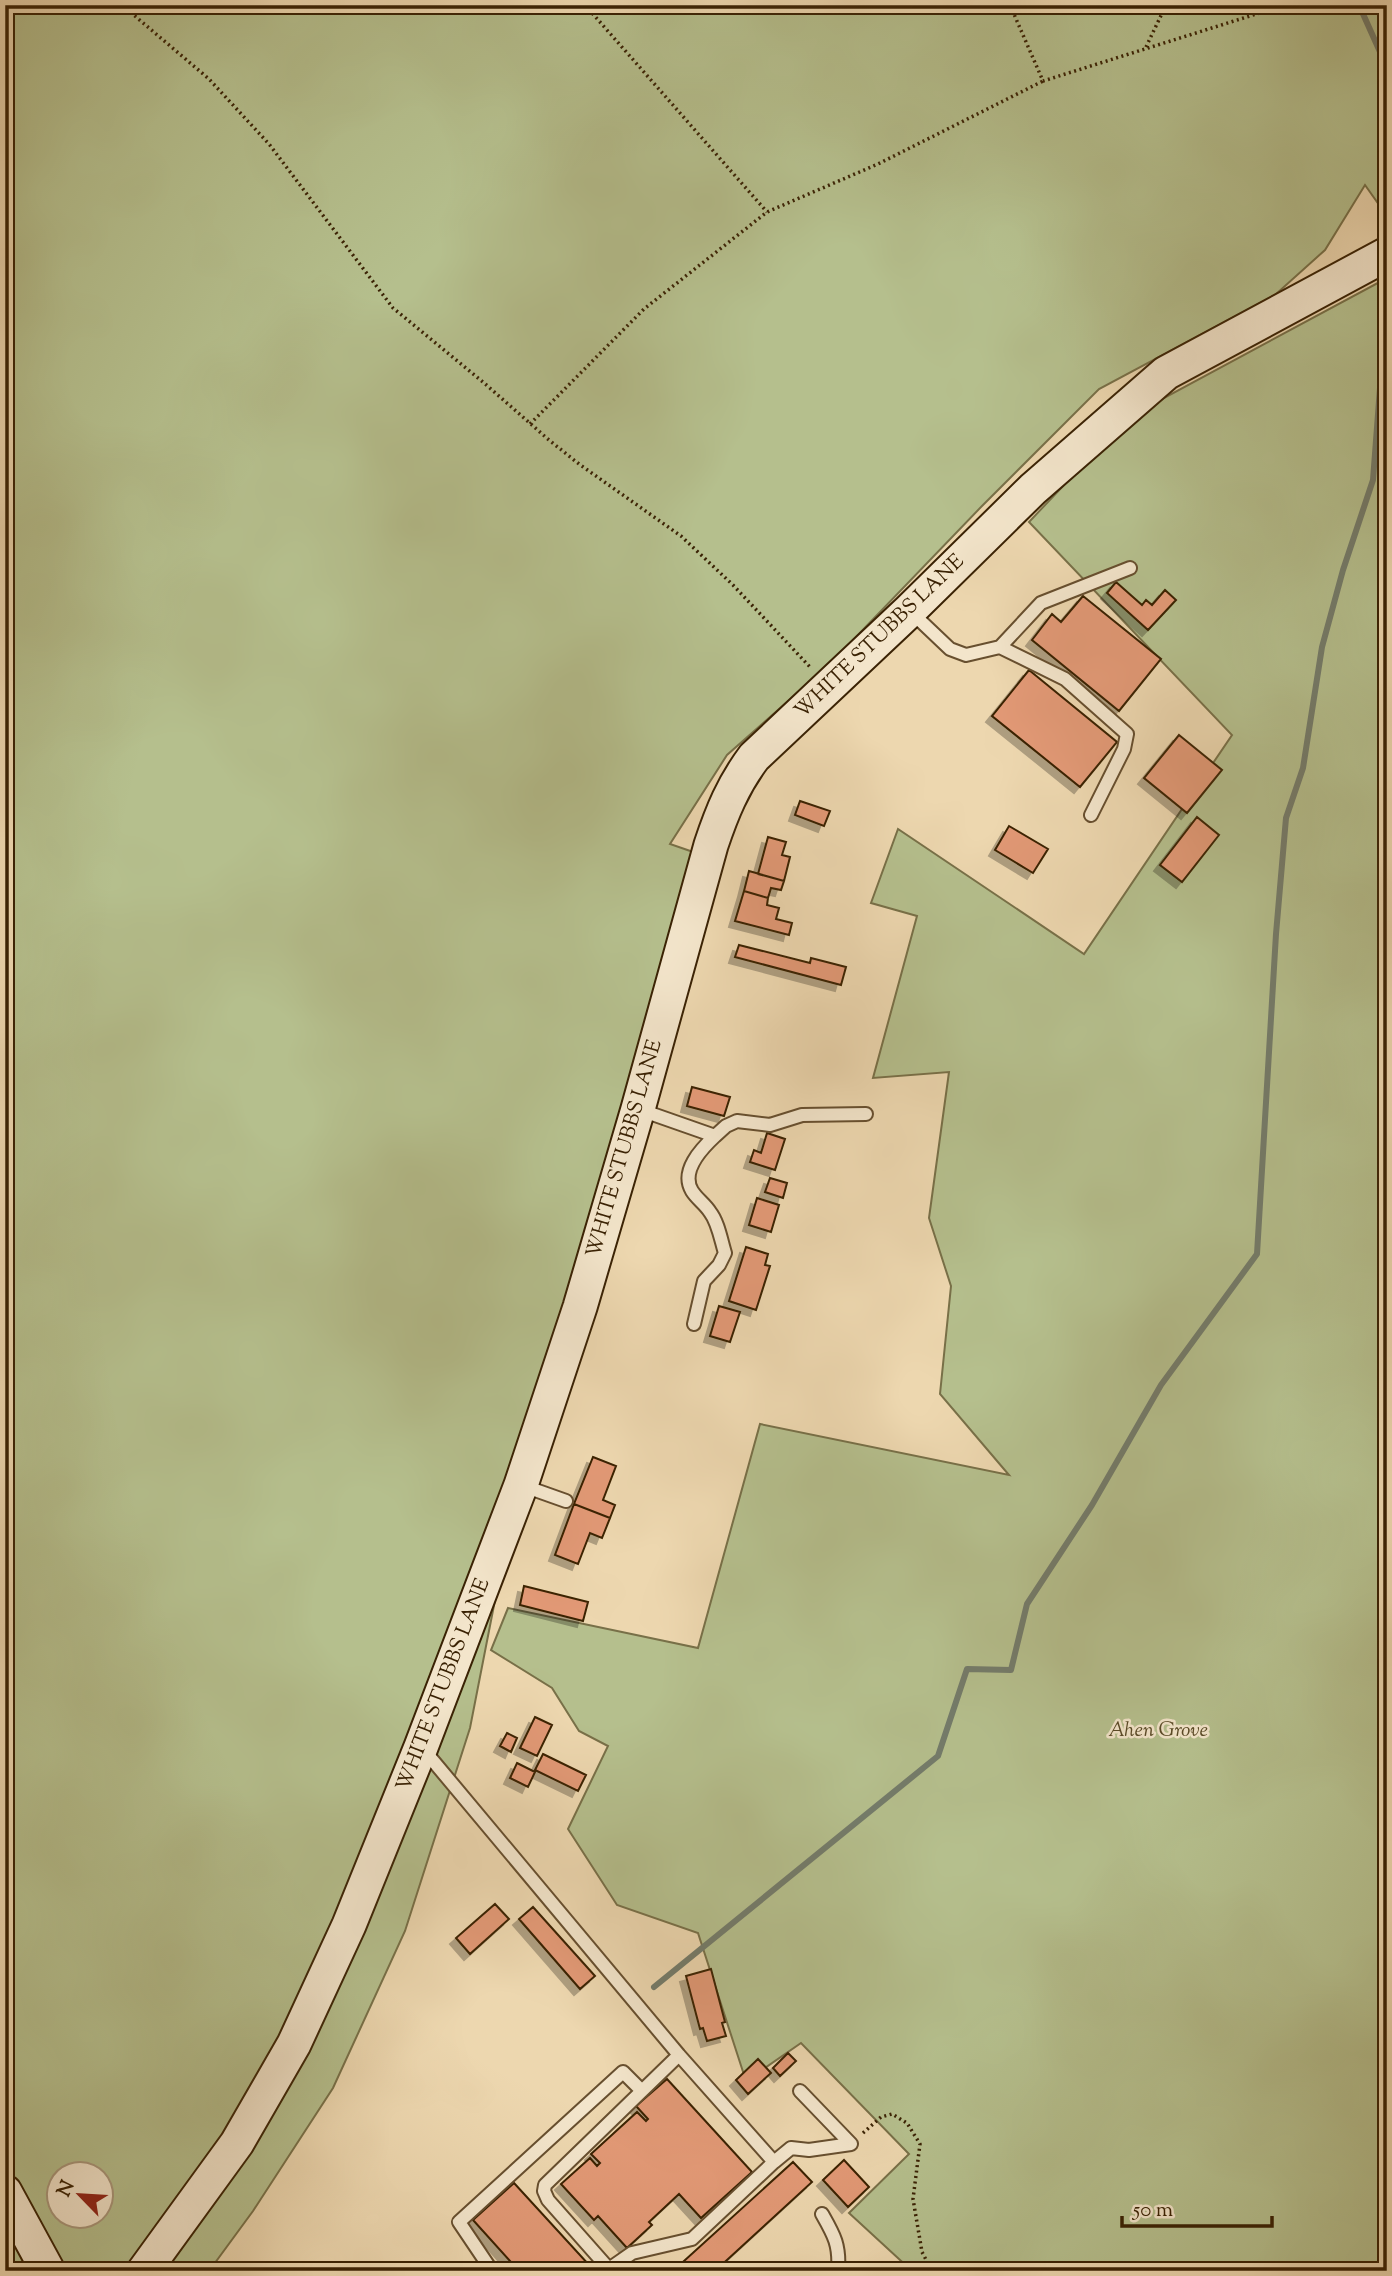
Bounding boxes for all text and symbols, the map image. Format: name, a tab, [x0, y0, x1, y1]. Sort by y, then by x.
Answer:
street label: WHITE STUBBS LANE	[788, 548, 972, 726]
street label: WHITE STUBBS LANE	[579, 1036, 671, 1262]
street label: WHITE STUBBS LANE	[390, 1574, 499, 1796]
park label: Ahen Grove	[1108, 1716, 1208, 1746]
north arrow	[46, 2160, 116, 2230]
text: N	[51, 2176, 82, 2201]
scale bar	[1122, 2185, 1273, 2229]
text: 50 m	[1132, 2196, 1173, 2226]

